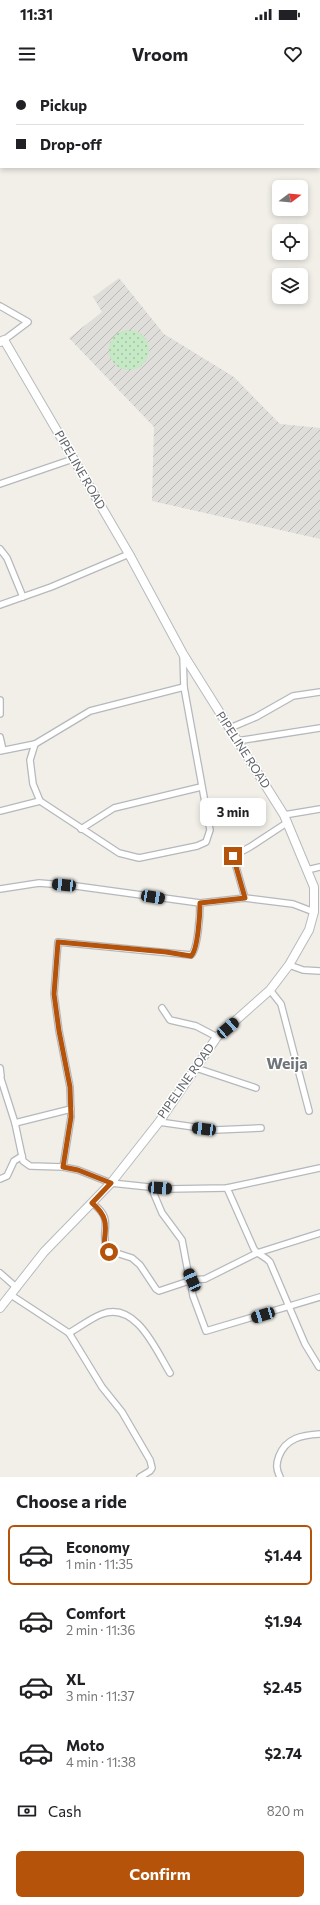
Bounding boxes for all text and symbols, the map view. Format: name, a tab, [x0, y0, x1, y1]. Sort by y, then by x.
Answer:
text: 11:31	[20, 5, 53, 23]
icon: menu	[16, 43, 38, 65]
text: Vroom	[132, 43, 188, 65]
icon: heart	[282, 43, 304, 65]
text: Pickup	[40, 96, 87, 114]
text: Drop-off	[40, 135, 102, 153]
north arrow	[272, 180, 308, 216]
map controls	[272, 180, 308, 304]
button: locate	[272, 224, 308, 260]
button: layers	[272, 268, 308, 304]
street label: PIPELINE ROAD	[53, 428, 109, 512]
street label: PIPELINE ROAD	[214, 708, 274, 791]
callout: 3 min	[200, 798, 266, 826]
text: 3 min	[217, 804, 249, 820]
route end	[224, 847, 242, 865]
car	[52, 878, 76, 892]
car	[140, 889, 166, 905]
car	[215, 1016, 241, 1040]
street label: PIPELINE ROAD	[154, 1040, 216, 1121]
district label: Weija	[266, 1053, 308, 1072]
car	[191, 1122, 217, 1136]
car	[148, 1181, 172, 1195]
route start	[100, 1243, 118, 1261]
car	[182, 1267, 202, 1293]
car	[250, 1306, 276, 1324]
text: Choose a ride	[16, 1490, 127, 1512]
icon: car	[18, 1537, 54, 1573]
text: Economy	[66, 1538, 130, 1556]
text: $1.44	[264, 1546, 302, 1564]
text: 1 min · 11:35	[66, 1556, 133, 1572]
icon: car	[18, 1603, 54, 1639]
text: Comfort	[66, 1604, 126, 1622]
text: $1.94	[264, 1612, 302, 1630]
text: 2 min · 11:36	[66, 1622, 135, 1638]
icon: car	[18, 1669, 54, 1705]
text: XL	[66, 1670, 85, 1688]
text: $2.45	[263, 1678, 302, 1696]
text: 3 min · 11:37	[66, 1688, 135, 1704]
icon: car	[18, 1735, 54, 1771]
text: Moto	[66, 1736, 105, 1754]
text: $2.74	[264, 1744, 302, 1762]
text: 4 min · 11:38	[66, 1754, 136, 1770]
icon: cash	[16, 1800, 38, 1822]
text: Cash	[48, 1802, 82, 1820]
text: 820 m	[267, 1803, 304, 1819]
button: Confirm	[16, 1851, 304, 1897]

